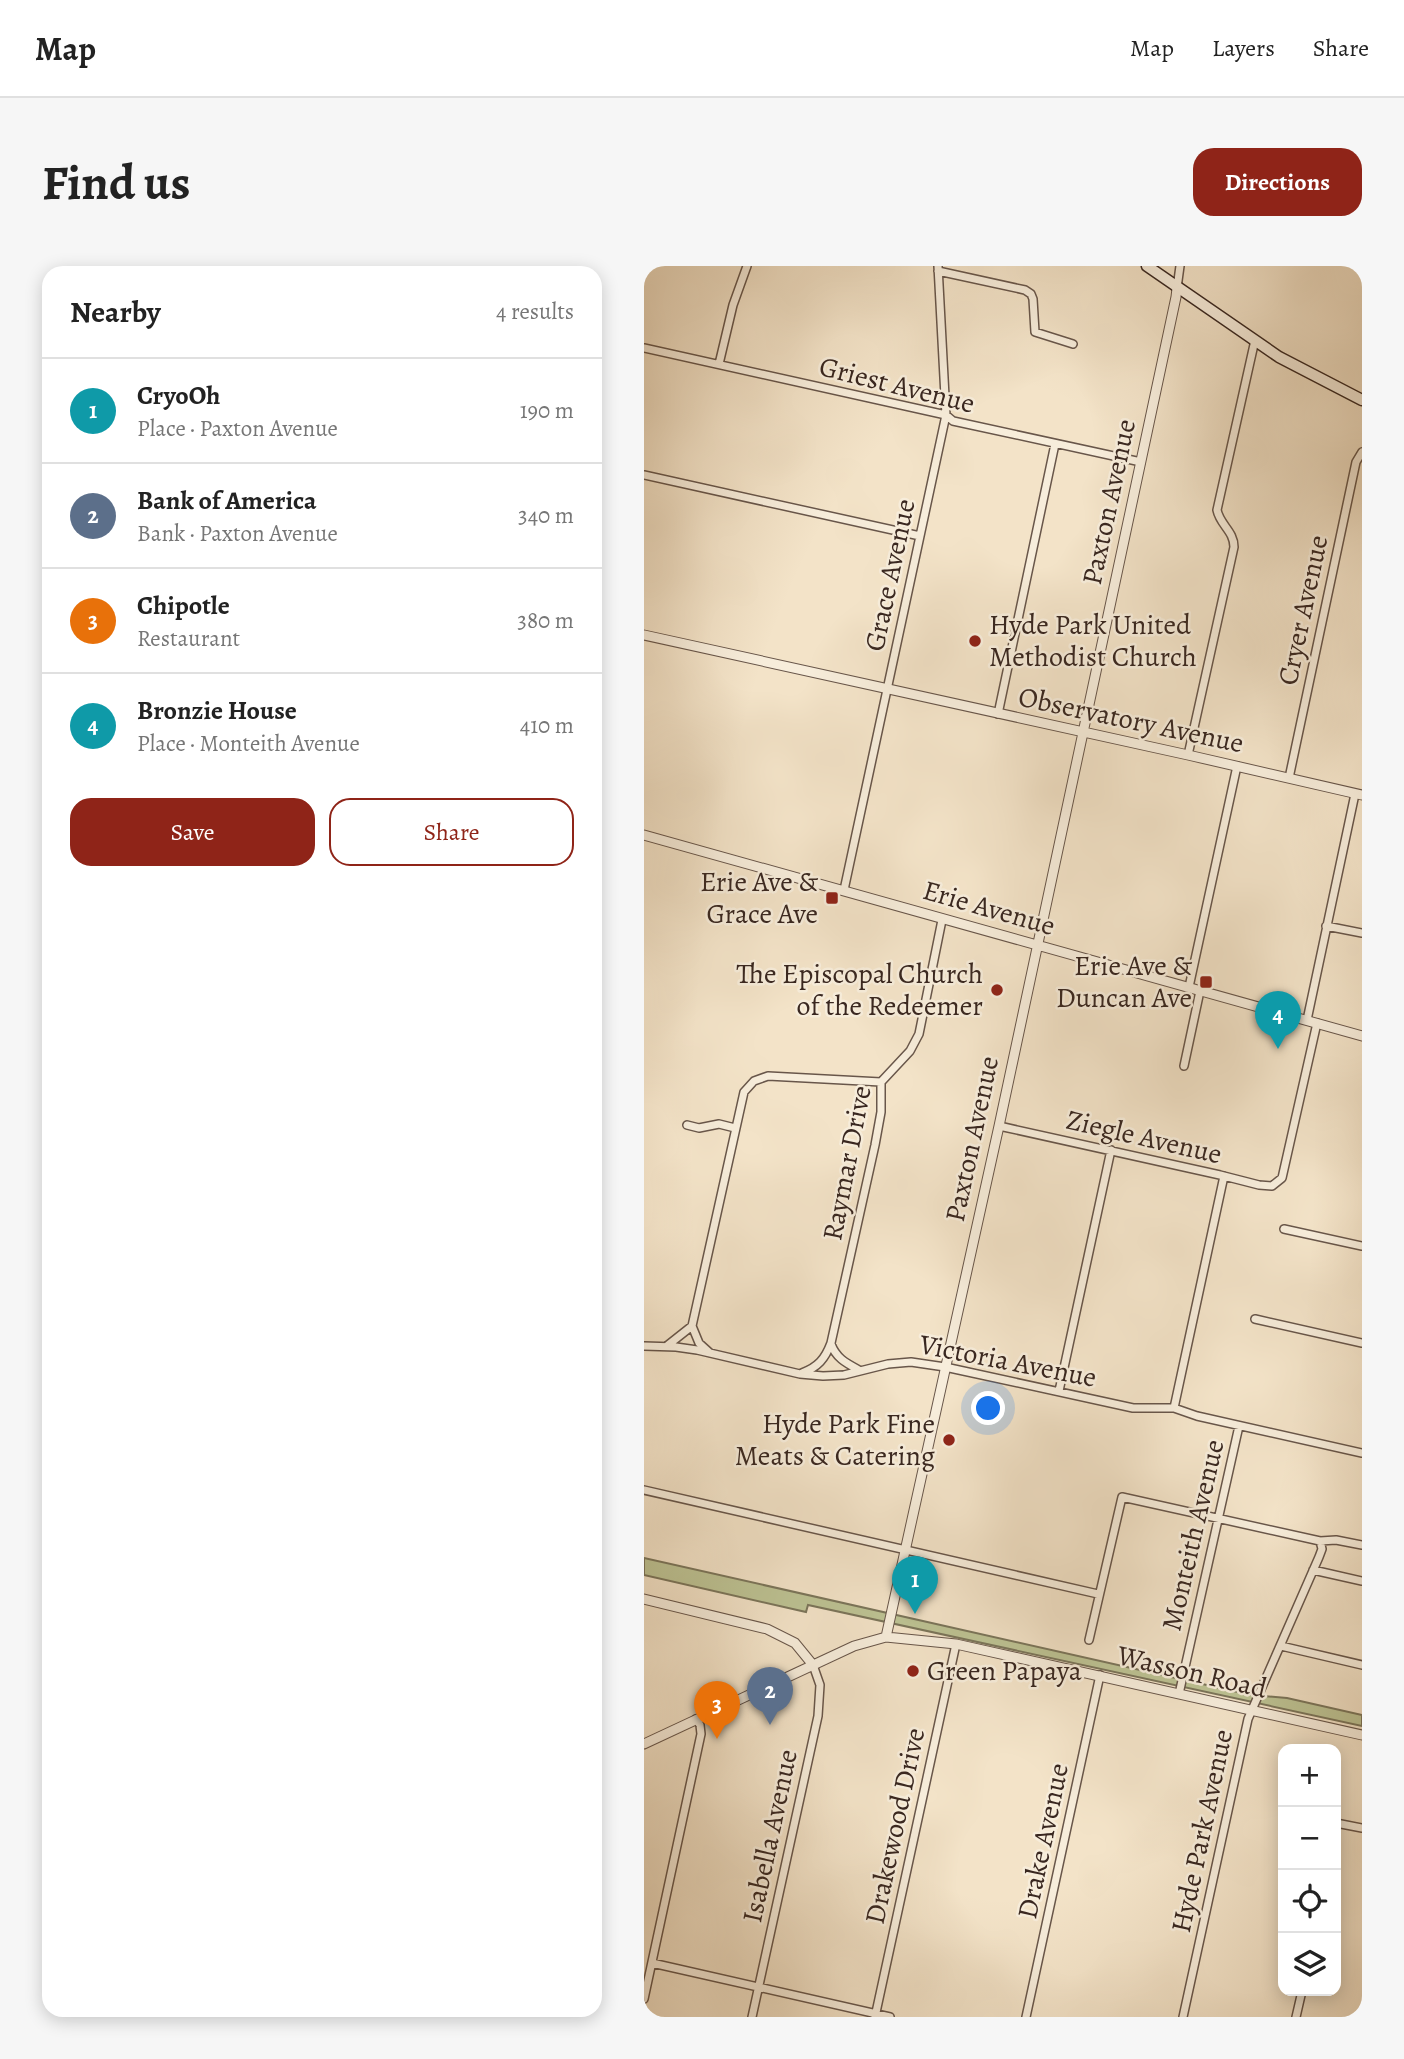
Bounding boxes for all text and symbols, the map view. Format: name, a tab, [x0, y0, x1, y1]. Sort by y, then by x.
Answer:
text: Map	[35, 26, 96, 71]
text: Map	[1130, 32, 1174, 64]
text: Layers	[1212, 32, 1275, 64]
text: Share	[1313, 32, 1369, 64]
button: Directions	[1193, 148, 1362, 216]
text: Find us	[42, 149, 190, 216]
text: Nearby	[70, 292, 161, 332]
text: 4 results	[496, 296, 574, 327]
street label: Griest Avenue	[815, 347, 979, 423]
text: CryoOh	[137, 378, 220, 413]
text: 1	[89, 395, 97, 426]
text: 190 m	[520, 395, 574, 426]
text: Place · Paxton Avenue	[137, 413, 338, 444]
street label: Paxton Avenue	[1073, 416, 1145, 588]
text: Bank of America	[137, 483, 317, 518]
street label: Grace Avenue	[855, 495, 925, 655]
text: 2	[87, 500, 99, 531]
text: 340 m	[518, 500, 574, 531]
text: Bank · Paxton Avenue	[137, 518, 338, 549]
street label: Cryer Avenue	[1269, 532, 1337, 688]
text: Chipotle	[137, 588, 230, 623]
text: 3	[88, 605, 98, 636]
text: 380 m	[517, 605, 574, 636]
place label: Hyde Park United Methodist Church	[989, 606, 1197, 676]
text: Restaurant	[137, 623, 240, 654]
marker: Hyde Park United Methodist Church	[967, 633, 983, 649]
street label: Observatory Avenue	[1015, 678, 1247, 762]
text: Bronzie House	[137, 693, 297, 728]
text: 4	[88, 710, 98, 741]
text: 410 m	[520, 710, 574, 741]
text: Place · Monteith Avenue	[137, 728, 360, 759]
button: Save	[70, 798, 315, 866]
button: Share	[329, 798, 574, 866]
place label: Erie Ave & Grace Ave	[700, 863, 818, 933]
street label: Erie Avenue	[918, 871, 1060, 945]
marker: Erie Ave & Grace Ave	[824, 890, 840, 906]
place label: Erie Ave & Duncan Ave	[1056, 947, 1192, 1017]
place label: The Episcopal Church of the Redeemer	[736, 955, 983, 1025]
marker: Erie Ave & Duncan Ave	[1198, 974, 1214, 990]
marker: The Episcopal Church of the Redeemer	[989, 982, 1005, 998]
pin: 4	[1255, 991, 1301, 1049]
street label: Paxton Avenue	[936, 1053, 1008, 1225]
street label: Raymar Drive	[813, 1082, 881, 1244]
street label: Ziegle Avenue	[1063, 1101, 1225, 1173]
street label: Victoria Avenue	[915, 1325, 1100, 1397]
your location	[971, 1391, 1005, 1425]
place label: Hyde Park Fine Meats & Catering	[735, 1405, 935, 1475]
marker: Hyde Park Fine Meats & Catering	[941, 1432, 957, 1448]
street label: Monteith Avenue	[1153, 1436, 1233, 1634]
pin: 1	[892, 1556, 938, 1614]
street label: Wasson Road	[1112, 1636, 1272, 1708]
place label: Green Papaya	[927, 1652, 1082, 1690]
marker: Green Papaya	[905, 1663, 921, 1679]
pin: 2	[747, 1667, 793, 1725]
pin: 3	[694, 1681, 740, 1739]
street label: Drakewood Drive	[856, 1724, 934, 1928]
street label: Hyde Park Avenue	[1162, 1726, 1242, 1936]
map controls	[1278, 1744, 1341, 1996]
button: +	[1278, 1744, 1341, 1807]
street label: Isabella Avenue	[733, 1746, 807, 1926]
street label: Drake Avenue	[1008, 1760, 1078, 1922]
button: −	[1278, 1807, 1341, 1870]
button: locate	[1278, 1870, 1341, 1933]
button: layers	[1278, 1933, 1341, 1996]

